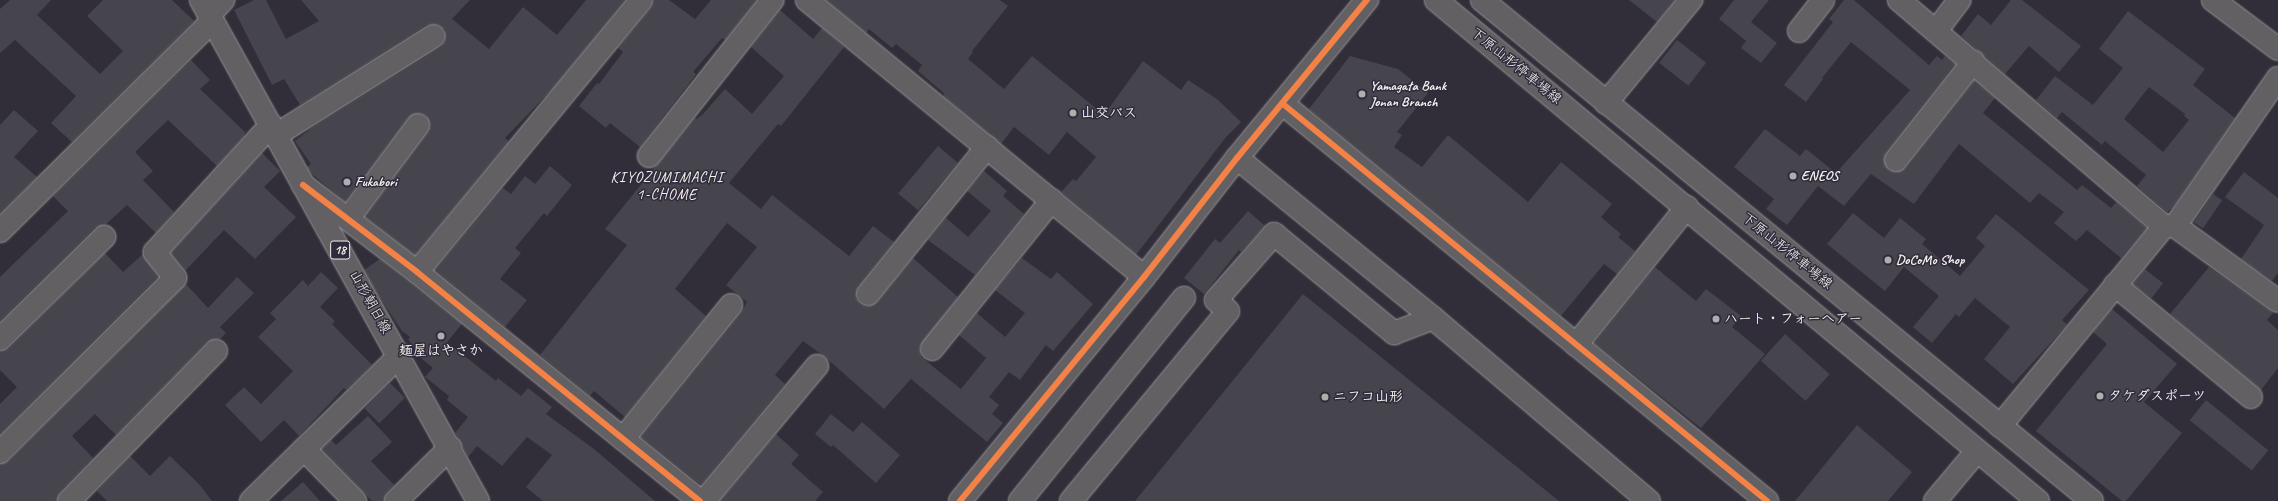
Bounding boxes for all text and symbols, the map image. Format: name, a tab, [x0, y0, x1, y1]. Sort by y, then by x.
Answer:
street label: 下原山形停車場線	[1467, 24, 1565, 108]
place label: Yamagata Bank Jonan Branch	[1370, 78, 1446, 110]
marker: Yamagata Bank Jonan Branch	[1357, 89, 1367, 99]
place label: 山交バス	[1081, 105, 1137, 121]
marker: 山交バス	[1068, 108, 1078, 118]
district label: KIYOZUMIMACHI 1-CHOME	[610, 168, 724, 203]
place label: ENEOS	[1801, 168, 1839, 184]
marker: ENEOS	[1788, 171, 1798, 181]
place label: Fukabori	[355, 174, 397, 190]
marker: Fukabori	[342, 177, 352, 187]
street label: 下原山形停車場線	[1738, 209, 1836, 293]
road number: 18	[330, 239, 350, 261]
place label: DoCoMo Shop	[1896, 252, 1964, 268]
marker: DoCoMo Shop	[1883, 255, 1893, 265]
street label: 山形朝日線	[346, 267, 394, 337]
place label: ハート・フォーヘアー	[1724, 311, 1863, 327]
marker: ハート・フォーヘアー	[1711, 314, 1721, 324]
marker: 麺屋はやさか	[436, 331, 446, 341]
place label: 麺屋はやさか	[399, 343, 483, 359]
place label: タケダスポーツ	[2108, 388, 2206, 404]
place label: ニフコ山形	[1333, 389, 1403, 405]
marker: タケダスポーツ	[2095, 391, 2105, 401]
marker: ニフコ山形	[1320, 392, 1330, 402]

